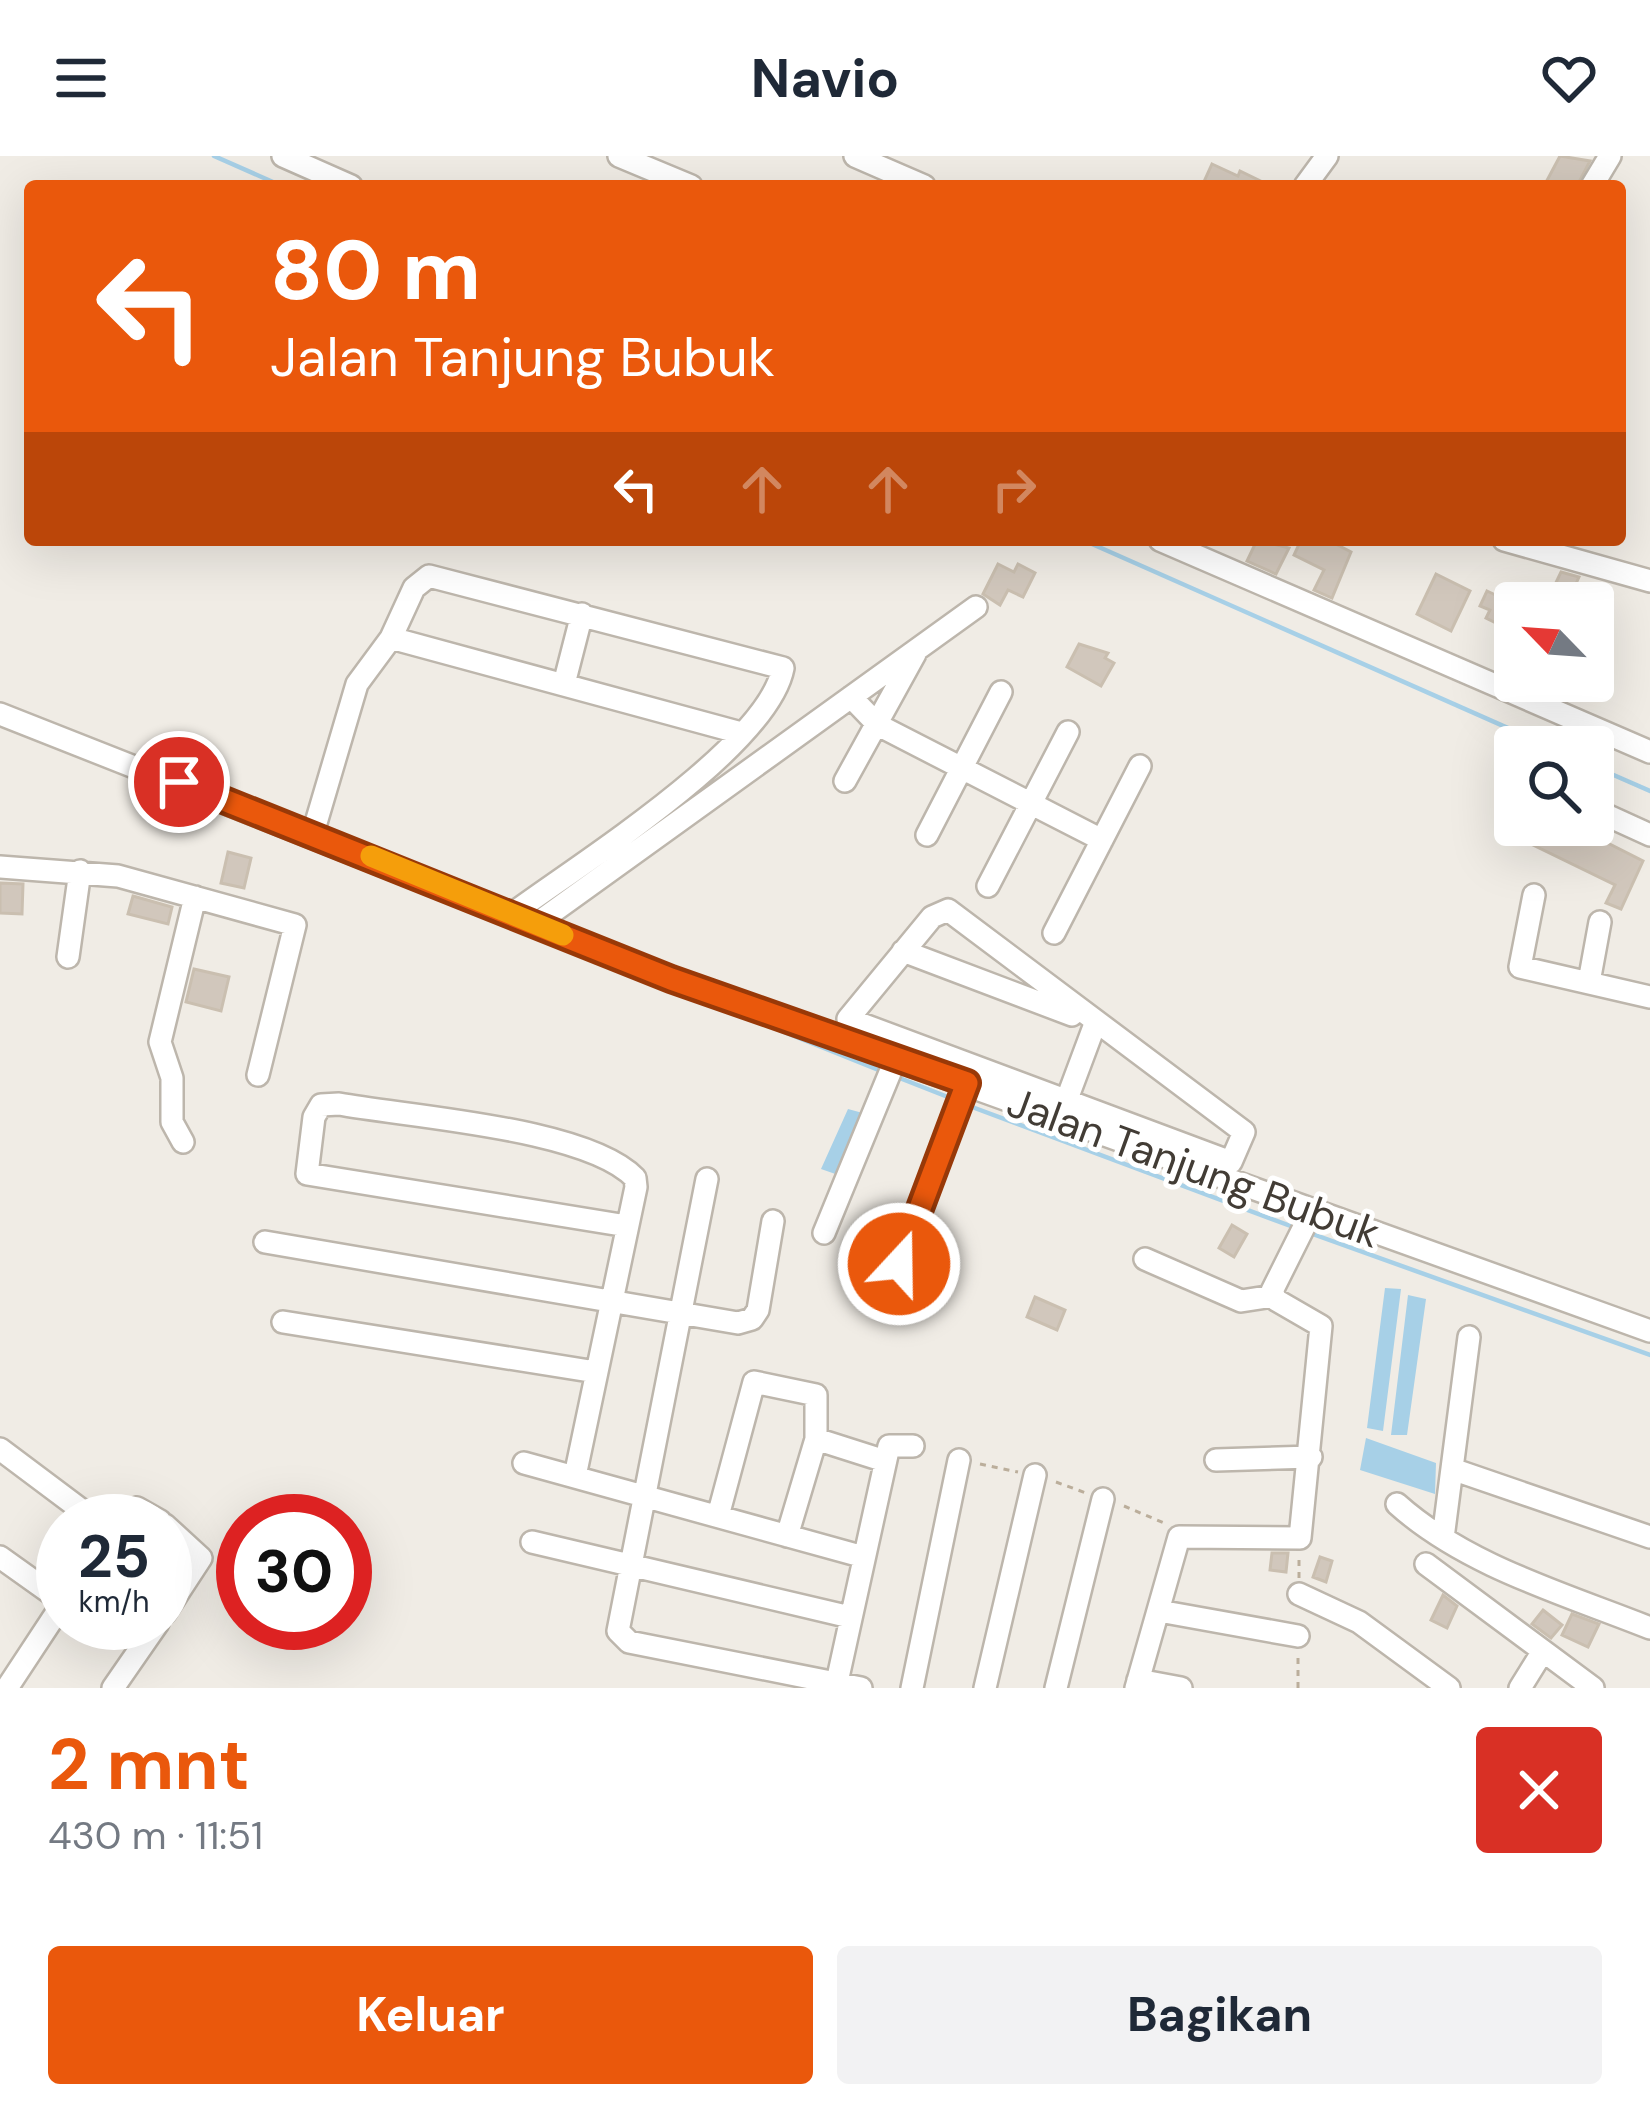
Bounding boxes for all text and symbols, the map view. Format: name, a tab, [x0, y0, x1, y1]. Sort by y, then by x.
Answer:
text: Navio	[751, 43, 899, 114]
icon: menu	[48, 45, 114, 111]
icon: heart	[1536, 45, 1602, 111]
text: 80 m	[270, 216, 481, 325]
icon: left	[72, 228, 228, 384]
text: Jalan Tanjung Bubuk	[270, 322, 775, 393]
icon: left	[603, 456, 669, 522]
icon: ahead	[729, 456, 795, 522]
icon: ahead	[855, 456, 921, 522]
icon: right	[981, 456, 1047, 522]
north arrow	[1494, 582, 1614, 702]
map controls	[1494, 582, 1614, 846]
button: search	[1494, 726, 1614, 846]
pin	[128, 731, 230, 833]
icon: arrive	[146, 749, 212, 815]
street label: Jalan Tanjung Bubuk	[1000, 1074, 1388, 1260]
position arrow	[836, 1201, 962, 1327]
speed limit sign: 30	[216, 1494, 372, 1650]
text: 25	[78, 1517, 150, 1596]
text: km/h	[79, 1582, 149, 1621]
text: 2 mnt	[48, 1718, 250, 1811]
button: close	[1476, 1727, 1602, 1853]
text: 430 m · 11:51	[48, 1810, 263, 1861]
button: Keluar	[48, 1946, 813, 2084]
button: Bagikan	[837, 1946, 1602, 2084]

